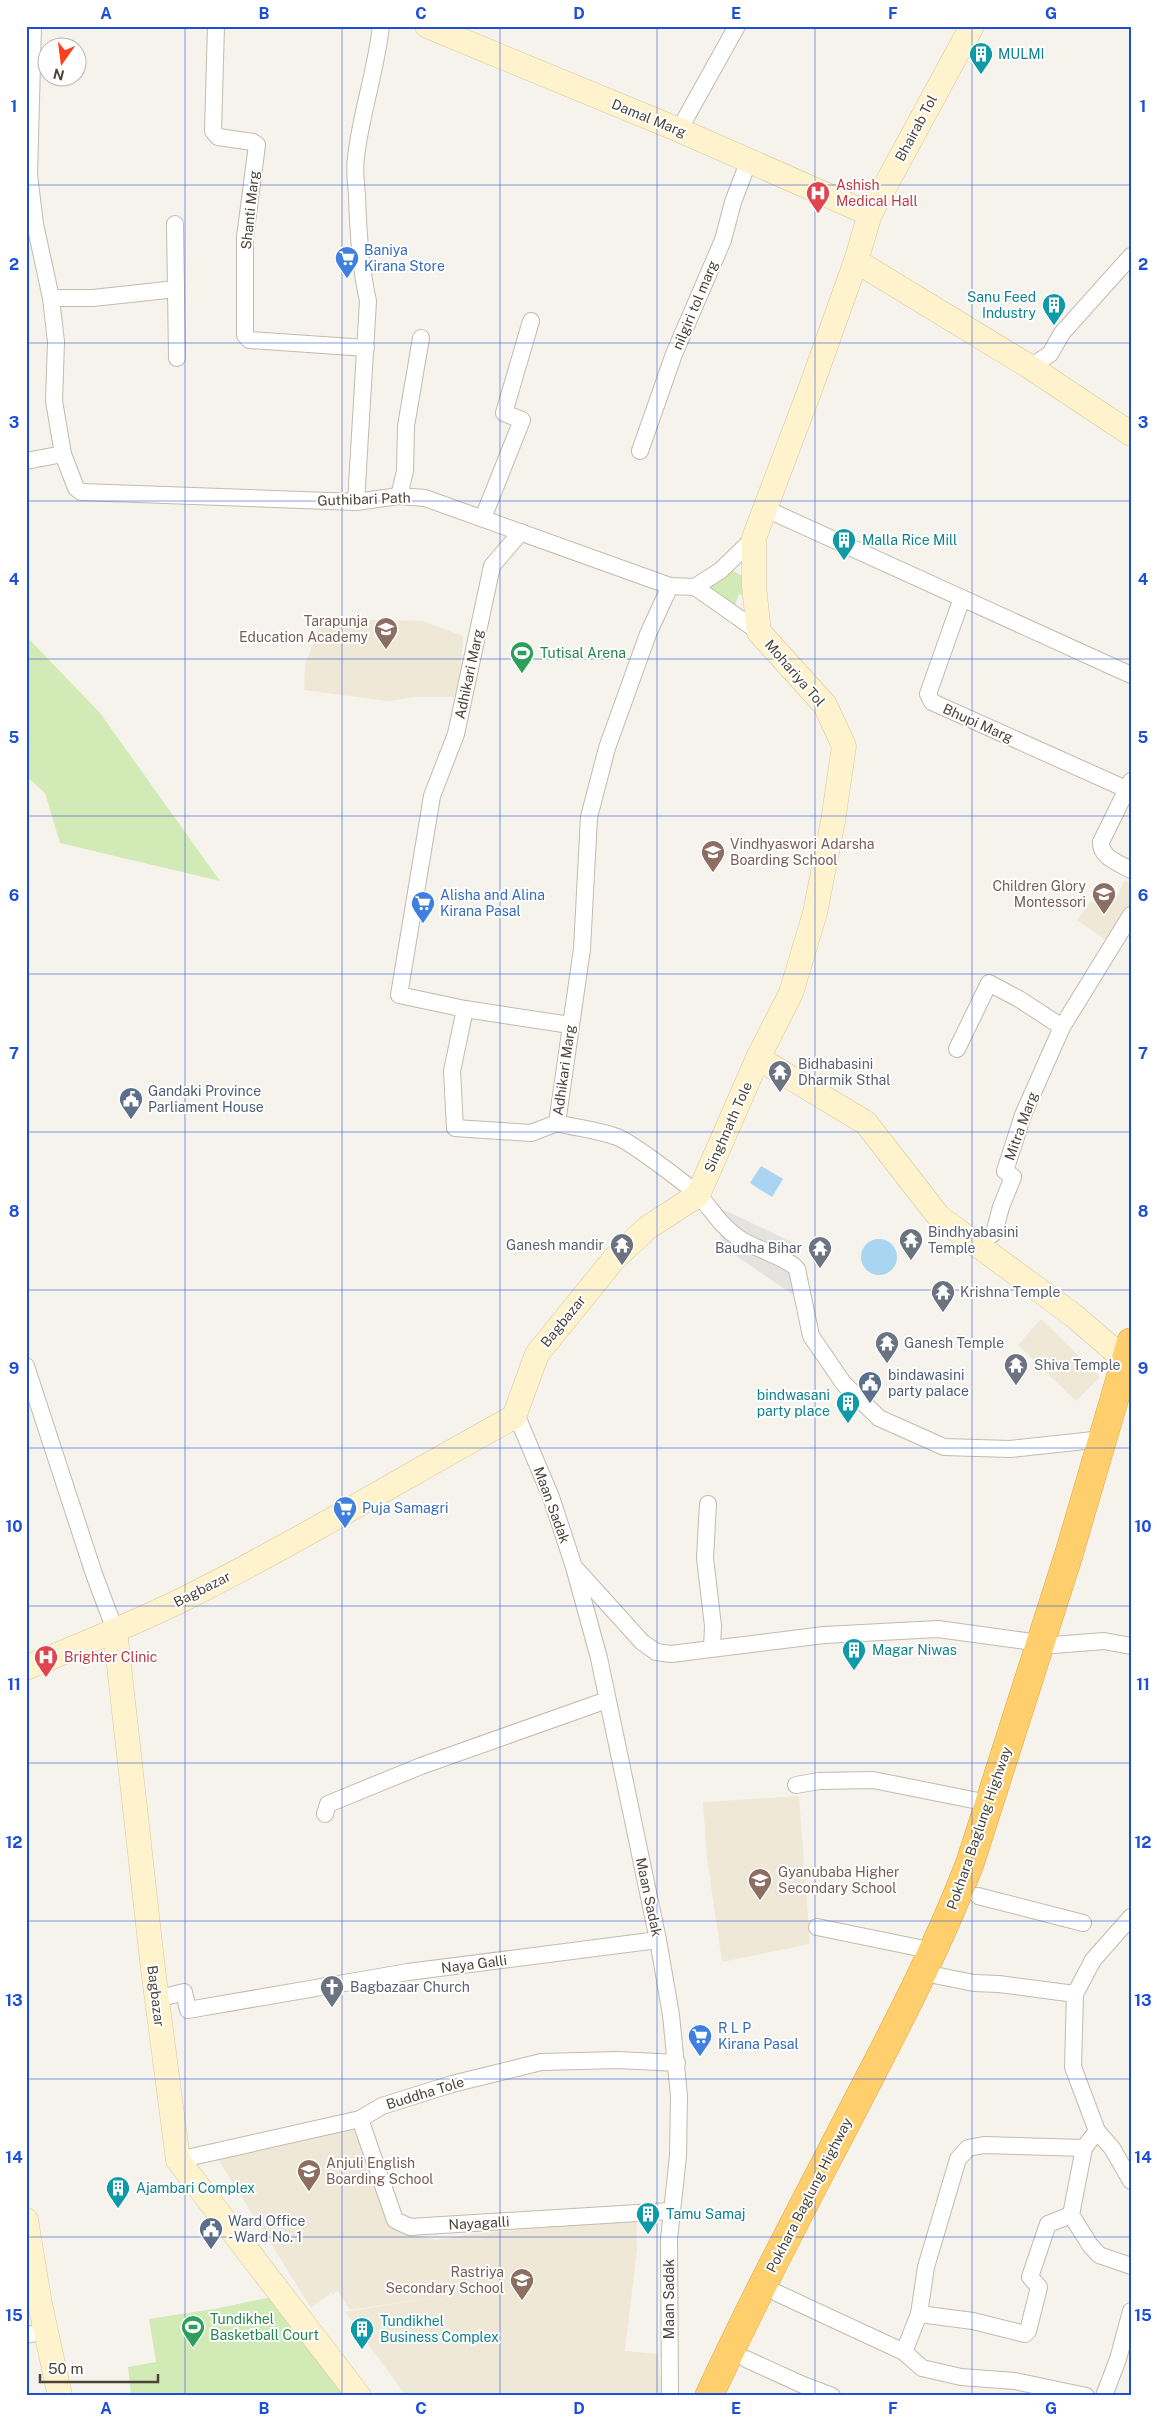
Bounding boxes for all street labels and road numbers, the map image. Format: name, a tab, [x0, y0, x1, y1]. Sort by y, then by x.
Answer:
street label: Bhairab Tol	[892, 92, 940, 164]
street label: Damal Marg	[609, 96, 689, 140]
street label: Shanti Marg	[238, 169, 262, 250]
street label: nilgiri tol marg	[669, 258, 721, 352]
street label: Guthibari Path	[317, 489, 411, 509]
street label: Adhikari Marg	[452, 627, 486, 720]
street label: Mohariya Tol	[762, 636, 828, 710]
street label: Bhupi Marg	[941, 700, 1016, 746]
street label: Adhikari Marg	[550, 1023, 578, 1116]
street label: Singhnath Tole	[701, 1079, 755, 1175]
street label: Mitra Marg	[1001, 1089, 1041, 1162]
street label: Bagbazar	[537, 1292, 589, 1350]
street label: Maan Sadak	[531, 1465, 573, 1546]
street label: Bagbazar	[171, 1568, 233, 1610]
street label: Pokhara Baglung Highway	[944, 1744, 1015, 1912]
street label: Maan Sadak	[633, 1856, 665, 1938]
street label: Naya Galli	[440, 1952, 508, 1976]
street label: Bagbazar	[144, 1964, 168, 2028]
street label: Buddha Tole	[384, 2074, 466, 2112]
street label: Pokhara Baglung Highway	[763, 2115, 855, 2275]
street label: Nayagalli	[448, 2213, 510, 2233]
street label: Maan Sadak	[661, 2259, 677, 2339]

